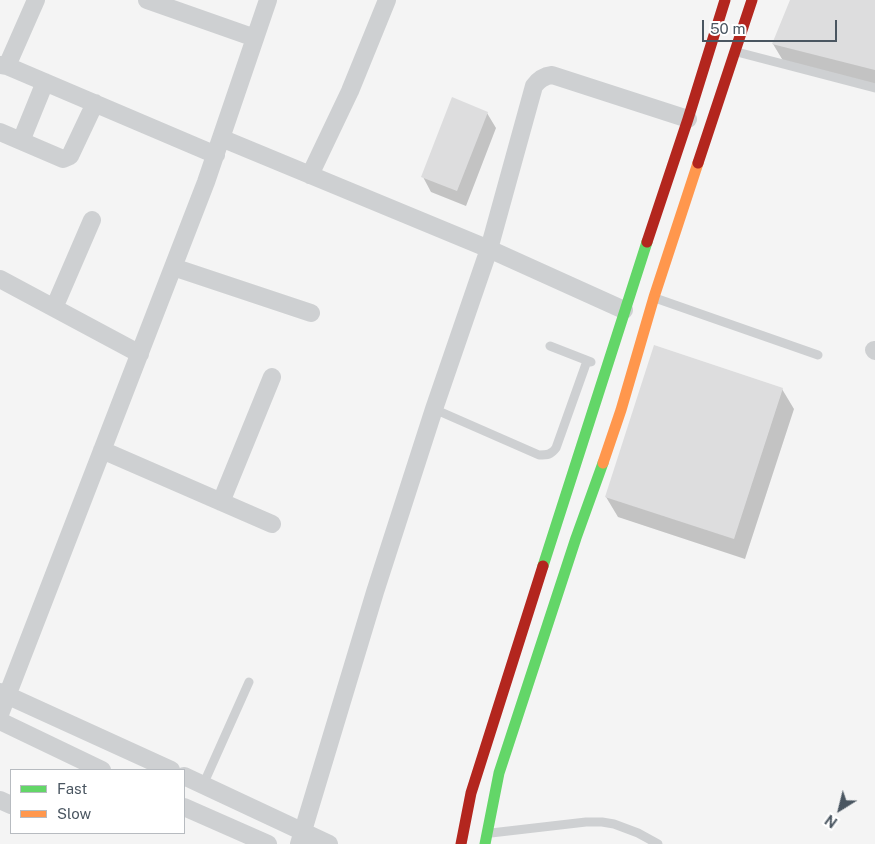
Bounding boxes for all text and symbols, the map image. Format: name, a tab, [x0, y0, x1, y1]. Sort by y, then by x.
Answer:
scale bar	[705, 10, 840, 42]
text: 50 m	[710, 20, 745, 37]
legend	[10, 769, 185, 834]
text: Fast	[57, 780, 87, 797]
north arrow	[815, 784, 865, 834]
text: Slow	[57, 805, 91, 822]
text: N	[822, 811, 840, 831]

